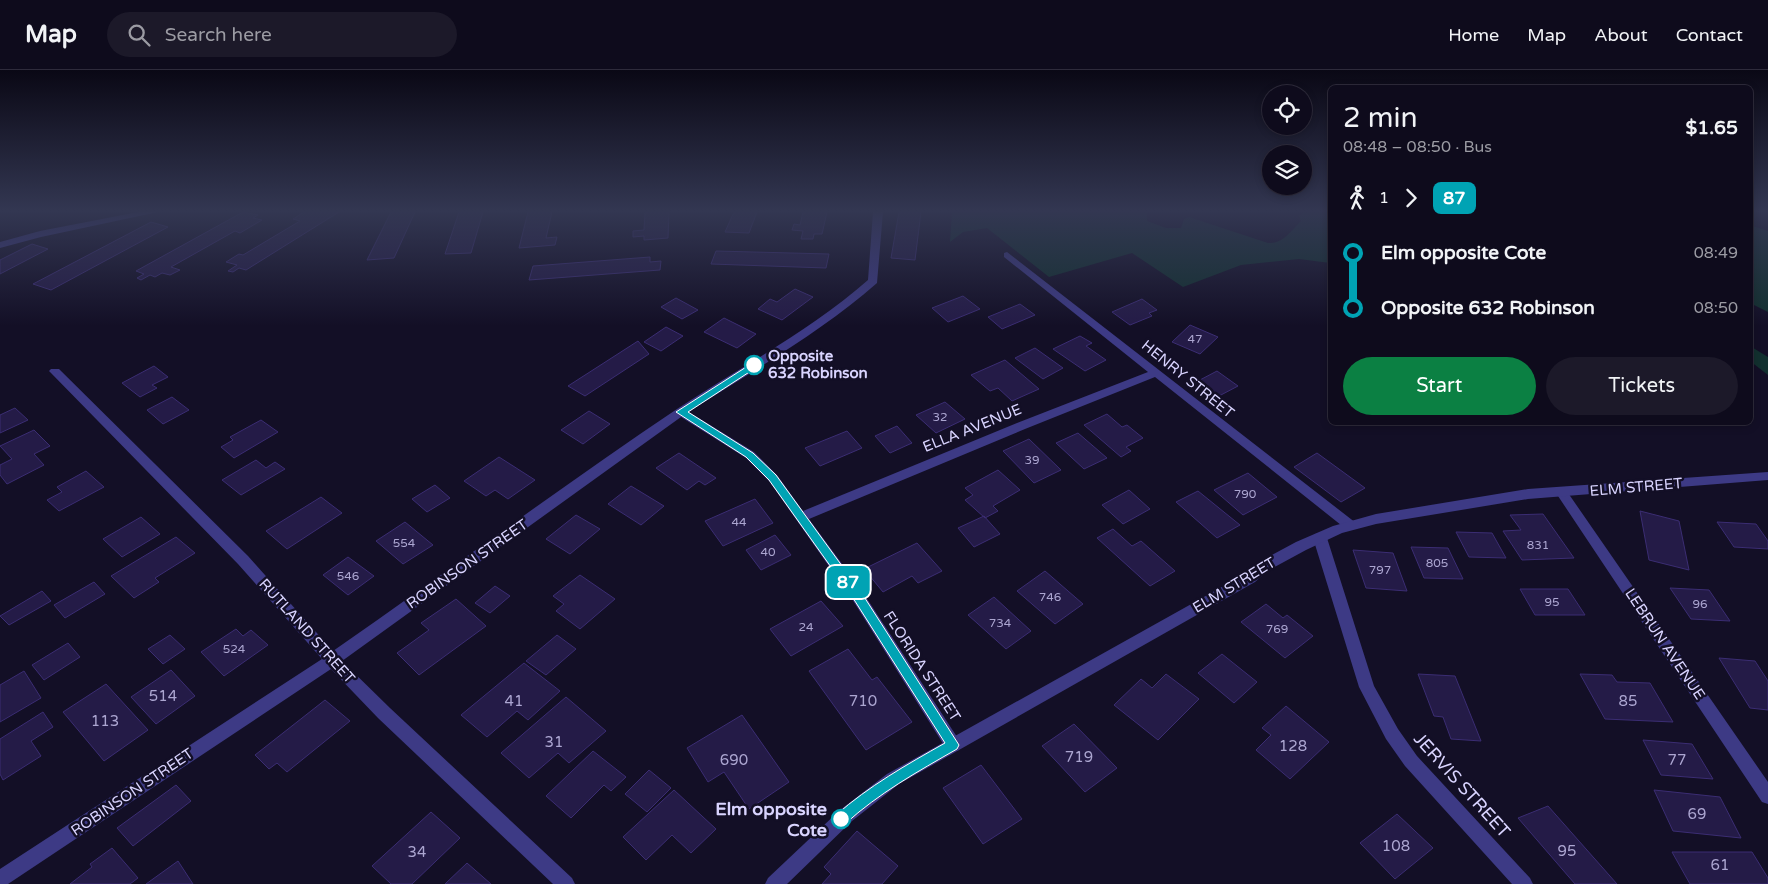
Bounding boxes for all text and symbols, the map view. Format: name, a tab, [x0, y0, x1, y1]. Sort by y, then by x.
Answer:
search box	[107, 12, 457, 57]
text: Map	[25, 20, 77, 49]
icon: search	[125, 21, 153, 49]
text: Search here	[165, 24, 272, 46]
text: Home	[1448, 24, 1499, 46]
text: Map	[1527, 24, 1566, 46]
text: About	[1594, 24, 1648, 46]
text: Contact	[1676, 24, 1743, 46]
map controls	[1262, 85, 1312, 195]
button: locate	[1262, 85, 1312, 135]
text: 2 min	[1343, 101, 1418, 135]
text: $1.65	[1686, 117, 1738, 139]
text: 08:48 – 08:50 · Bus	[1343, 137, 1492, 157]
button: layers	[1262, 145, 1312, 195]
icon: walk	[1343, 184, 1371, 212]
icon: forward	[1397, 184, 1425, 212]
text: 87	[1443, 187, 1466, 209]
text: 1	[1379, 188, 1389, 208]
text: Elm opposite Cote	[1381, 242, 1546, 264]
text: 08:49	[1694, 243, 1738, 263]
text: Opposite 632 Robinson	[1381, 297, 1595, 319]
text: 08:50	[1694, 298, 1738, 318]
house number: 47	[1187, 332, 1203, 346]
street label: HENRY STREET	[1138, 336, 1238, 422]
place label: Opposite 632 Robinson	[768, 347, 868, 382]
marker: Opposite 632 Robinson	[744, 355, 764, 375]
button: Start	[1343, 357, 1536, 415]
button: Tickets	[1546, 357, 1738, 415]
street label: ELLA AVENUE	[920, 400, 1024, 456]
house number: 32	[932, 410, 948, 424]
house number: 39	[1024, 453, 1040, 467]
street label: ELM STREET	[1589, 474, 1683, 500]
house number: 790	[1234, 487, 1257, 501]
street label: ROBINSON STREET	[403, 515, 531, 613]
house number: 44	[731, 515, 747, 529]
house number: 554	[393, 536, 416, 550]
house number: 831	[1527, 538, 1549, 552]
house number: 40	[760, 545, 776, 559]
street label: ELM STREET	[1189, 553, 1279, 617]
house number: 805	[1426, 556, 1448, 570]
house number: 797	[1369, 563, 1391, 577]
line badge: 87	[826, 566, 870, 598]
house number: 546	[337, 569, 359, 583]
text: 87	[837, 571, 859, 593]
street label: RUTLAND STREET	[255, 575, 359, 687]
street label: LEBRUN AVENUE	[1621, 585, 1709, 703]
house number: 746	[1039, 590, 1061, 604]
house number: 95	[1544, 595, 1560, 609]
house number: 96	[1692, 597, 1708, 611]
street label: FLORIDA STREET	[880, 608, 964, 724]
house number: 734	[989, 616, 1012, 630]
house number: 24	[798, 620, 814, 634]
house number: 769	[1266, 622, 1288, 636]
house number: 524	[223, 642, 246, 656]
house number: 514	[149, 687, 177, 705]
house number: 41	[505, 692, 523, 710]
house number: 710	[849, 692, 877, 710]
house number: 85	[1619, 692, 1637, 710]
house number: 113	[91, 712, 119, 730]
street label: JERVIS STREET	[1409, 728, 1515, 842]
house number: 31	[545, 733, 563, 751]
house number: 128	[1279, 737, 1307, 755]
street label: ROBINSON STREET	[67, 744, 197, 840]
house number: 719	[1065, 748, 1093, 766]
house number: 690	[720, 751, 748, 769]
house number: 77	[1668, 751, 1686, 769]
place label: Elm opposite Cote	[715, 798, 827, 841]
house number: 69	[1688, 805, 1706, 823]
marker: Elm opposite Cote	[831, 809, 851, 829]
house number: 108	[1382, 837, 1410, 855]
house number: 95	[1558, 842, 1576, 860]
house number: 34	[408, 843, 426, 861]
house number: 61	[1711, 856, 1729, 874]

